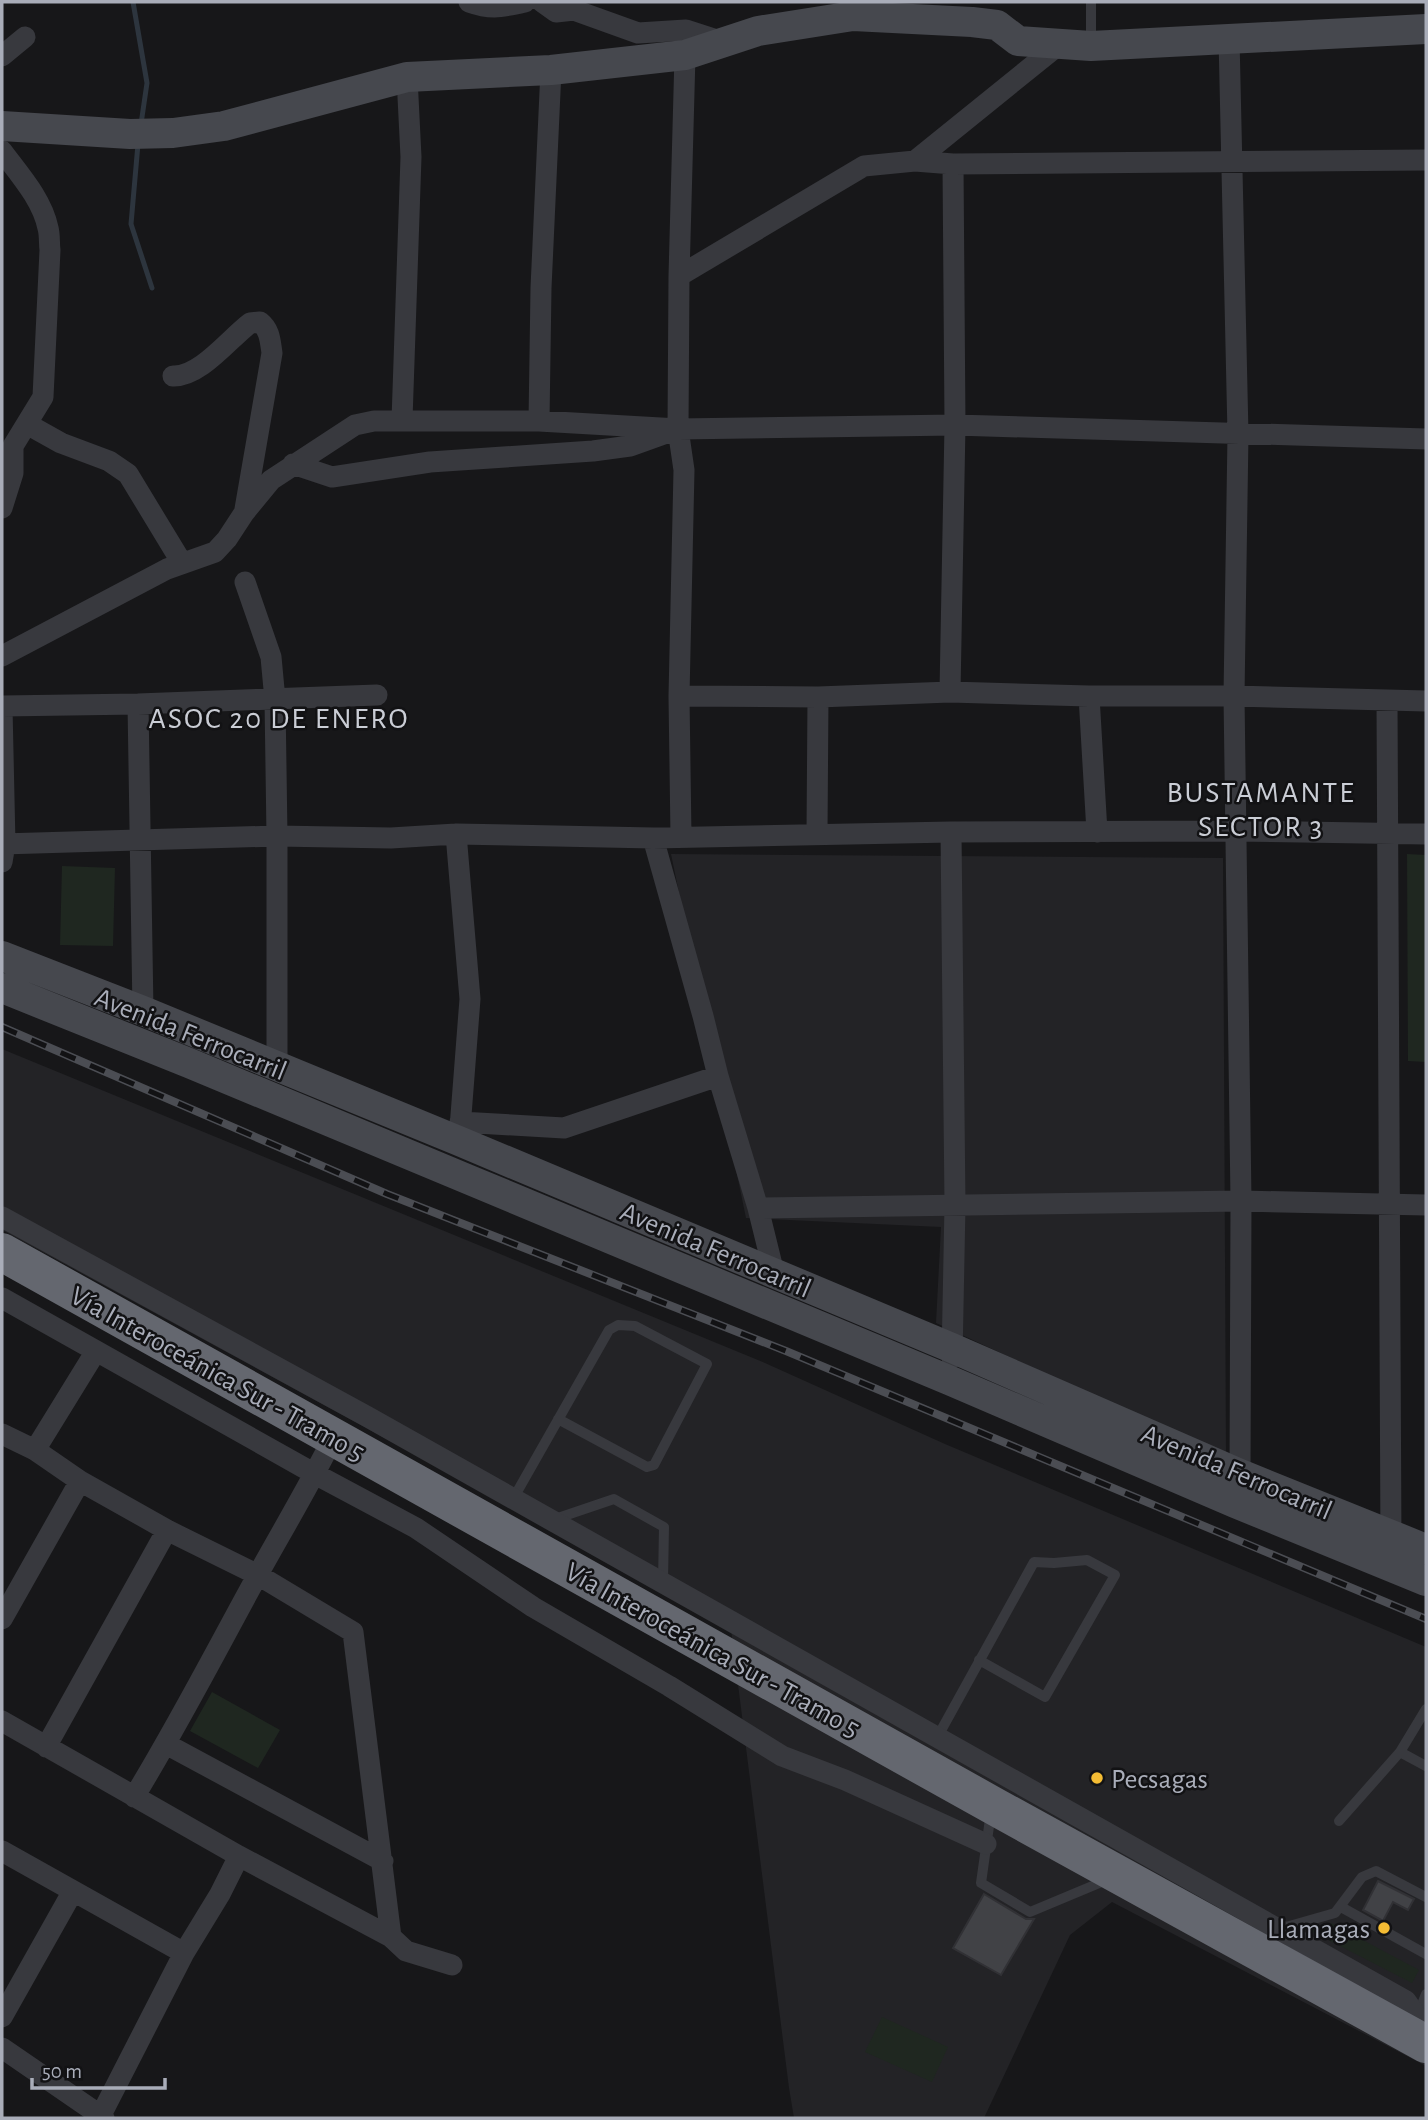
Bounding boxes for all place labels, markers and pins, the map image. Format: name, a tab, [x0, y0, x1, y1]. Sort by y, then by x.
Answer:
place label: Pecsagas	[1111, 1766, 1208, 1794]
marker: Pecsagas	[1089, 1770, 1105, 1786]
place label: Llamagas	[1267, 1916, 1370, 1944]
marker: Llamagas	[1376, 1920, 1392, 1936]

